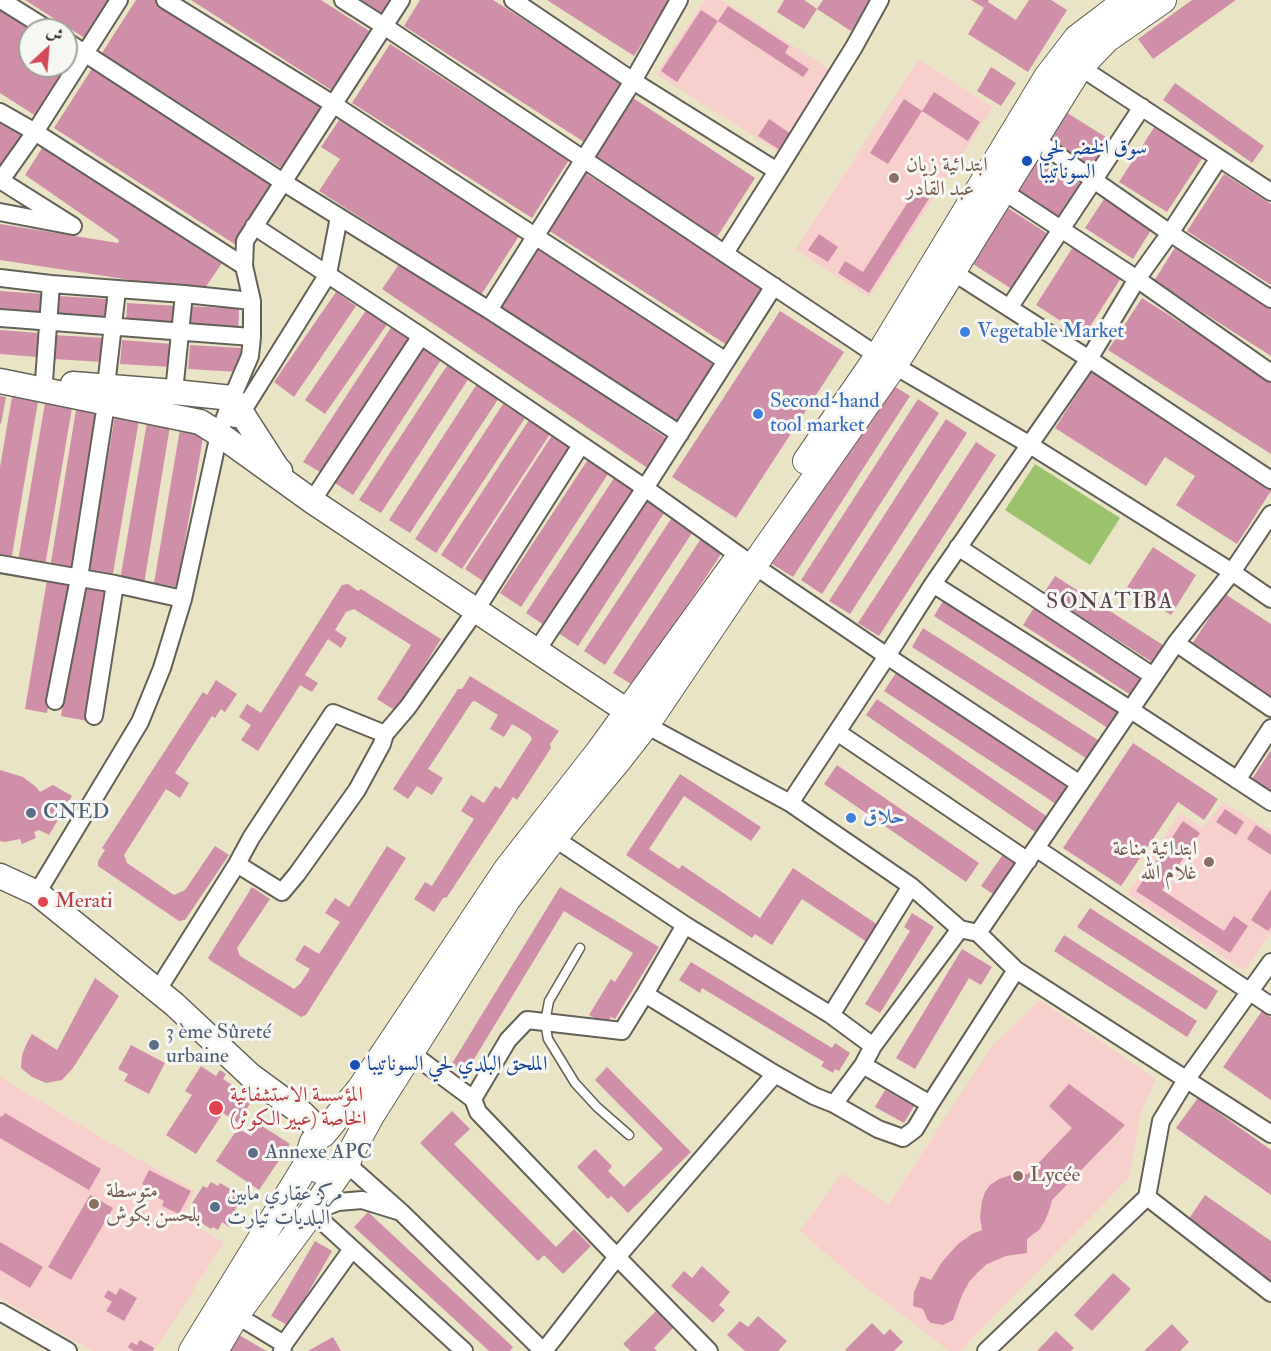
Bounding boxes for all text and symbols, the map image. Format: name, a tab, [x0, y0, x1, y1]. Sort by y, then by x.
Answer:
north arrow	[18, 18, 78, 78]
text: ش	[43, 21, 67, 46]
place label: سوق الخضر لحي السوناتيبا	[1039, 136, 1147, 186]
place label: ابتدائية زيان عبد القادر	[906, 153, 988, 203]
marker: سوق الخضر لحي السوناتيبا	[1020, 154, 1034, 168]
marker: ابتدائية زيان عبد القادر	[887, 171, 901, 185]
place label: Vegetable Market	[977, 319, 1124, 345]
marker: Vegetable Market	[958, 325, 972, 339]
place label: Second-hand tool market	[770, 389, 880, 439]
marker: Second-hand tool market	[751, 407, 765, 421]
district label: SONATIBA	[1046, 590, 1174, 616]
place label: CNED	[43, 800, 109, 826]
place label: حلاق	[863, 805, 905, 831]
marker: CNED	[24, 806, 38, 820]
marker: حلاق	[844, 811, 858, 825]
place label: ابتدائية مناعة غلام الله	[1113, 837, 1197, 887]
marker: ابتدائية مناعة غلام الله	[1202, 855, 1216, 869]
place label: Merati	[55, 889, 113, 915]
marker: Merati	[36, 895, 50, 909]
place label: 3 ème Sûreté urbaine	[166, 1020, 271, 1070]
marker: 3 ème Sûreté urbaine	[147, 1038, 161, 1052]
place label: الملحق البلدي لحي السوناتيبا	[367, 1052, 548, 1078]
marker: الملحق البلدي لحي السوناتيبا	[348, 1058, 362, 1072]
place label: المؤسسة الاستشفائية الخاصة (عبير الكوثر)	[230, 1083, 367, 1133]
marker: المؤسسة الاستشفائية الخاصة (عبير الكوثر)	[207, 1099, 225, 1117]
place label: Annexe APC	[265, 1140, 372, 1166]
marker: Annexe APC	[246, 1146, 260, 1160]
place label: Lycée	[1030, 1163, 1080, 1189]
marker: Lycée	[1011, 1169, 1025, 1183]
place label: متوسطة بلحسن بكوش	[106, 1179, 201, 1229]
place label: مركز عقاري مابين البلديات تيارت	[227, 1182, 343, 1232]
marker: متوسطة بلحسن بكوش	[87, 1197, 101, 1211]
marker: مركز عقاري مابين البلديات تيارت	[208, 1200, 222, 1214]

